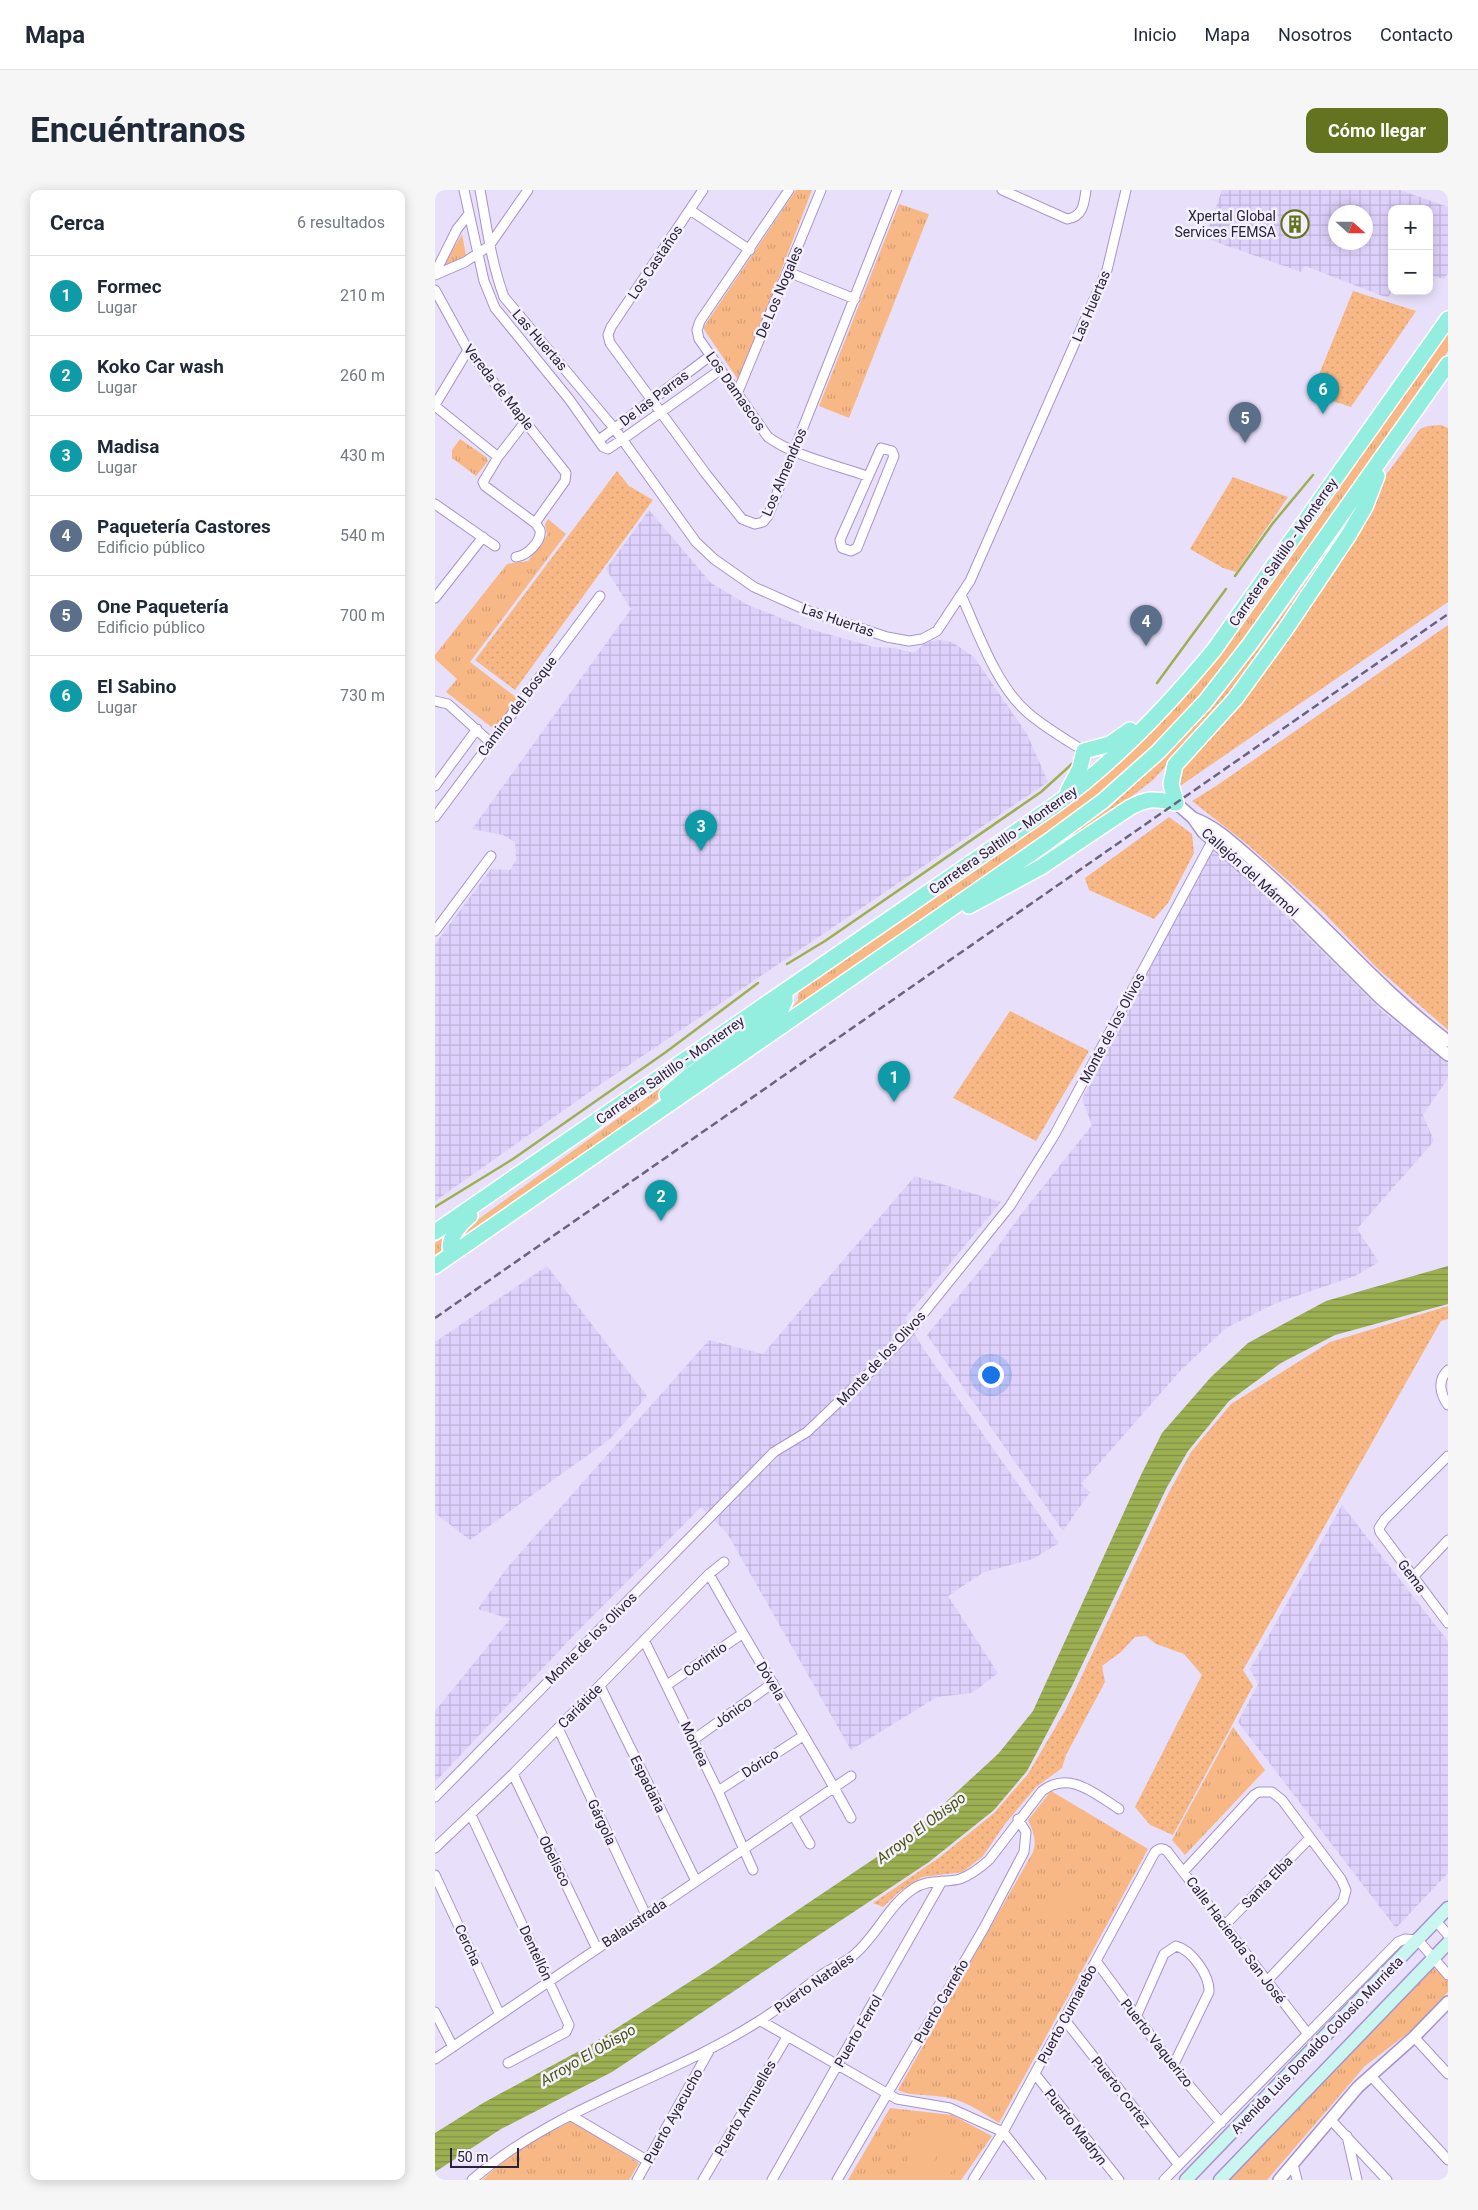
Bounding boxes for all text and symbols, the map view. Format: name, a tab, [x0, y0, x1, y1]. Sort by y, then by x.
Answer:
text: Mapa	[25, 21, 85, 49]
text: Inicio	[1133, 24, 1177, 45]
text: Mapa	[1205, 24, 1250, 45]
text: Nosotros	[1278, 24, 1352, 45]
text: Contacto	[1380, 24, 1453, 45]
button: Cómo llegar	[1306, 108, 1448, 153]
text: Encuéntranos	[30, 110, 246, 151]
north arrow	[1328, 205, 1373, 250]
map controls	[1388, 205, 1433, 295]
button: +	[1388, 205, 1433, 250]
place label: Xpertal Global Services FEMSA	[1174, 208, 1276, 240]
building icon: Xpertal Global Services FEMSA	[1280, 209, 1310, 239]
text: Cerca	[50, 211, 105, 235]
text: 6 resultados	[297, 213, 385, 232]
street label: Los Castaños	[625, 222, 685, 302]
street label: De Los Nogales	[753, 244, 805, 340]
button: −	[1388, 250, 1433, 295]
street label: Las Huertas	[1069, 268, 1113, 344]
text: Formec	[97, 275, 162, 298]
text: 1	[61, 286, 71, 305]
text: 210 m	[340, 286, 385, 305]
text: Lugar	[97, 298, 137, 317]
street label: Las Huertas	[509, 306, 571, 374]
street label: Vereda de Maple	[461, 341, 537, 433]
street label: Los Damascos	[703, 348, 769, 434]
text: Koko Car wash	[97, 355, 224, 378]
text: 2	[61, 366, 71, 385]
text: 260 m	[340, 366, 385, 385]
street label: De las Parras	[616, 367, 692, 429]
pin: 6	[1307, 373, 1339, 414]
text: Lugar	[97, 378, 137, 397]
pin: 5	[1229, 402, 1261, 443]
street label: Los Almendros	[758, 426, 810, 518]
text: Madisa	[97, 435, 159, 458]
text: 3	[61, 446, 71, 465]
text: 430 m	[340, 446, 385, 465]
text: Lugar	[97, 458, 137, 477]
street label: Carretera Saltillo - Monterrey	[1226, 475, 1341, 629]
text: Paquetería Castores	[97, 515, 271, 538]
text: 4	[61, 526, 71, 545]
text: 540 m	[340, 526, 385, 545]
text: Edificio público	[97, 538, 205, 557]
text: One Paquetería	[97, 595, 229, 618]
street label: Las Huertas	[800, 600, 876, 640]
pin: 4	[1130, 605, 1162, 646]
text: 5	[61, 606, 71, 625]
text: 700 m	[340, 606, 385, 625]
text: Edificio público	[97, 618, 205, 637]
street label: Camino del Bosque	[474, 653, 560, 759]
text: El Sabino	[97, 675, 176, 698]
text: 6	[61, 686, 71, 705]
text: 730 m	[340, 686, 385, 705]
text: Lugar	[97, 698, 137, 717]
street label: Carretera Saltillo - Monterrey	[926, 782, 1080, 897]
pin: 3	[685, 810, 717, 851]
street label: Callejón del Mármol	[1199, 825, 1301, 919]
street label: Monte de los Olivos	[1076, 970, 1148, 1086]
street label: Carretera Saltillo - Monterrey	[593, 1012, 747, 1127]
pin: 1	[878, 1061, 910, 1102]
pin: 2	[645, 1180, 677, 1221]
street label: Monte de los Olivos	[833, 1308, 929, 1408]
your location	[978, 1362, 1004, 1388]
street label: Gema	[1395, 1556, 1429, 1596]
street label: Monte de los Olivos	[542, 1589, 640, 1687]
street label: Corintio	[680, 1638, 730, 1680]
street label: Dóvela	[753, 1659, 789, 1703]
street label: Cariátide	[555, 1681, 605, 1731]
street label: Jónico	[711, 1693, 755, 1731]
street label: Montea	[678, 1719, 712, 1769]
street label: Dórico	[739, 1745, 781, 1781]
street label: Espadaña	[627, 1753, 669, 1815]
water label: Arroyo El Obispo	[872, 1789, 969, 1868]
street label: Gárgola	[584, 1797, 620, 1847]
street label: Obelisco	[536, 1833, 574, 1889]
street label: Santa Elba	[1238, 1853, 1296, 1911]
street label: Calle Hacienda San José	[1183, 1874, 1289, 2006]
street label: Balaustrada	[599, 1896, 669, 1950]
street label: Cercha	[451, 1922, 485, 1968]
street label: Dentellón	[516, 1923, 556, 1983]
street label: Puerto Natales	[771, 1950, 857, 2016]
street label: Avenida Luis Donaldo Colosio Murrieta	[1228, 1953, 1406, 2137]
street label: Puerto Carreño	[911, 1956, 971, 2046]
street label: Puerto Cumarebo	[1034, 1962, 1100, 2066]
street label: Puerto Ferrol	[831, 1992, 885, 2070]
street label: Puerto Vaquerizo	[1118, 1996, 1196, 2090]
water label: Arroyo El Obispo	[536, 2020, 639, 2090]
street label: Puerto Cortez	[1088, 2053, 1154, 2131]
street label: Puerto Armuelles	[711, 2057, 779, 2159]
street label: Puerto Ayacucho	[640, 2066, 706, 2166]
street label: Puerto Madryn	[1041, 2086, 1111, 2168]
scale bar	[450, 2145, 519, 2168]
text: 50 m	[457, 2149, 489, 2165]

